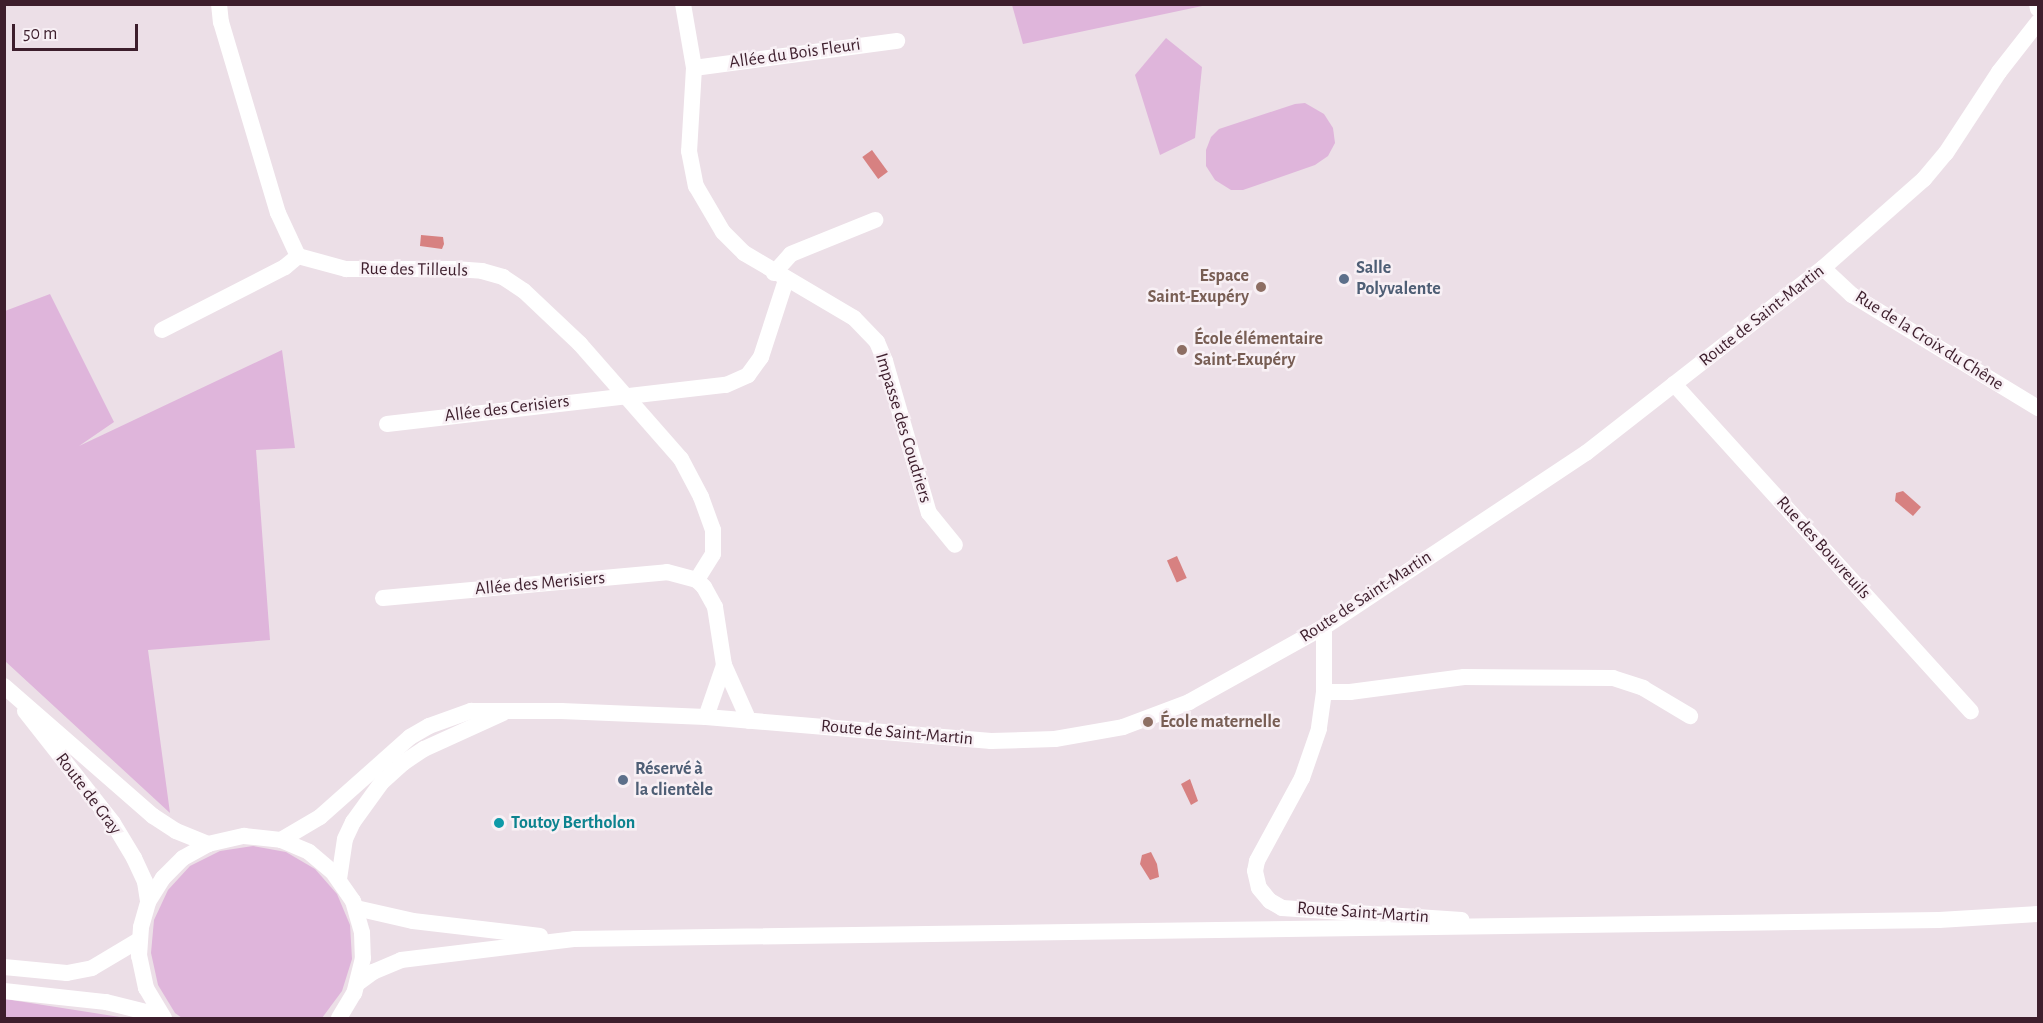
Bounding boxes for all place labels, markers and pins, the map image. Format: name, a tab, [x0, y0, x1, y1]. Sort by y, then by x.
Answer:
place label: Salle Polyvalente	[1356, 258, 1441, 300]
place label: Espace Saint-Exupéry	[1147, 266, 1249, 308]
marker: Salle Polyvalente	[1337, 272, 1351, 286]
marker: Espace Saint-Exupéry	[1254, 280, 1268, 294]
place label: École élémentaire Saint-Exupéry	[1194, 329, 1323, 372]
marker: École élémentaire Saint-Exupéry	[1175, 343, 1189, 357]
place label: École maternelle	[1160, 711, 1280, 733]
marker: École maternelle	[1141, 715, 1155, 729]
place label: Réservé à la clientèle	[635, 759, 713, 802]
marker: Réservé à la clientèle	[616, 773, 630, 787]
place label: Toutoy Bertholon	[511, 812, 635, 834]
marker: Toutoy Bertholon	[492, 816, 506, 830]

